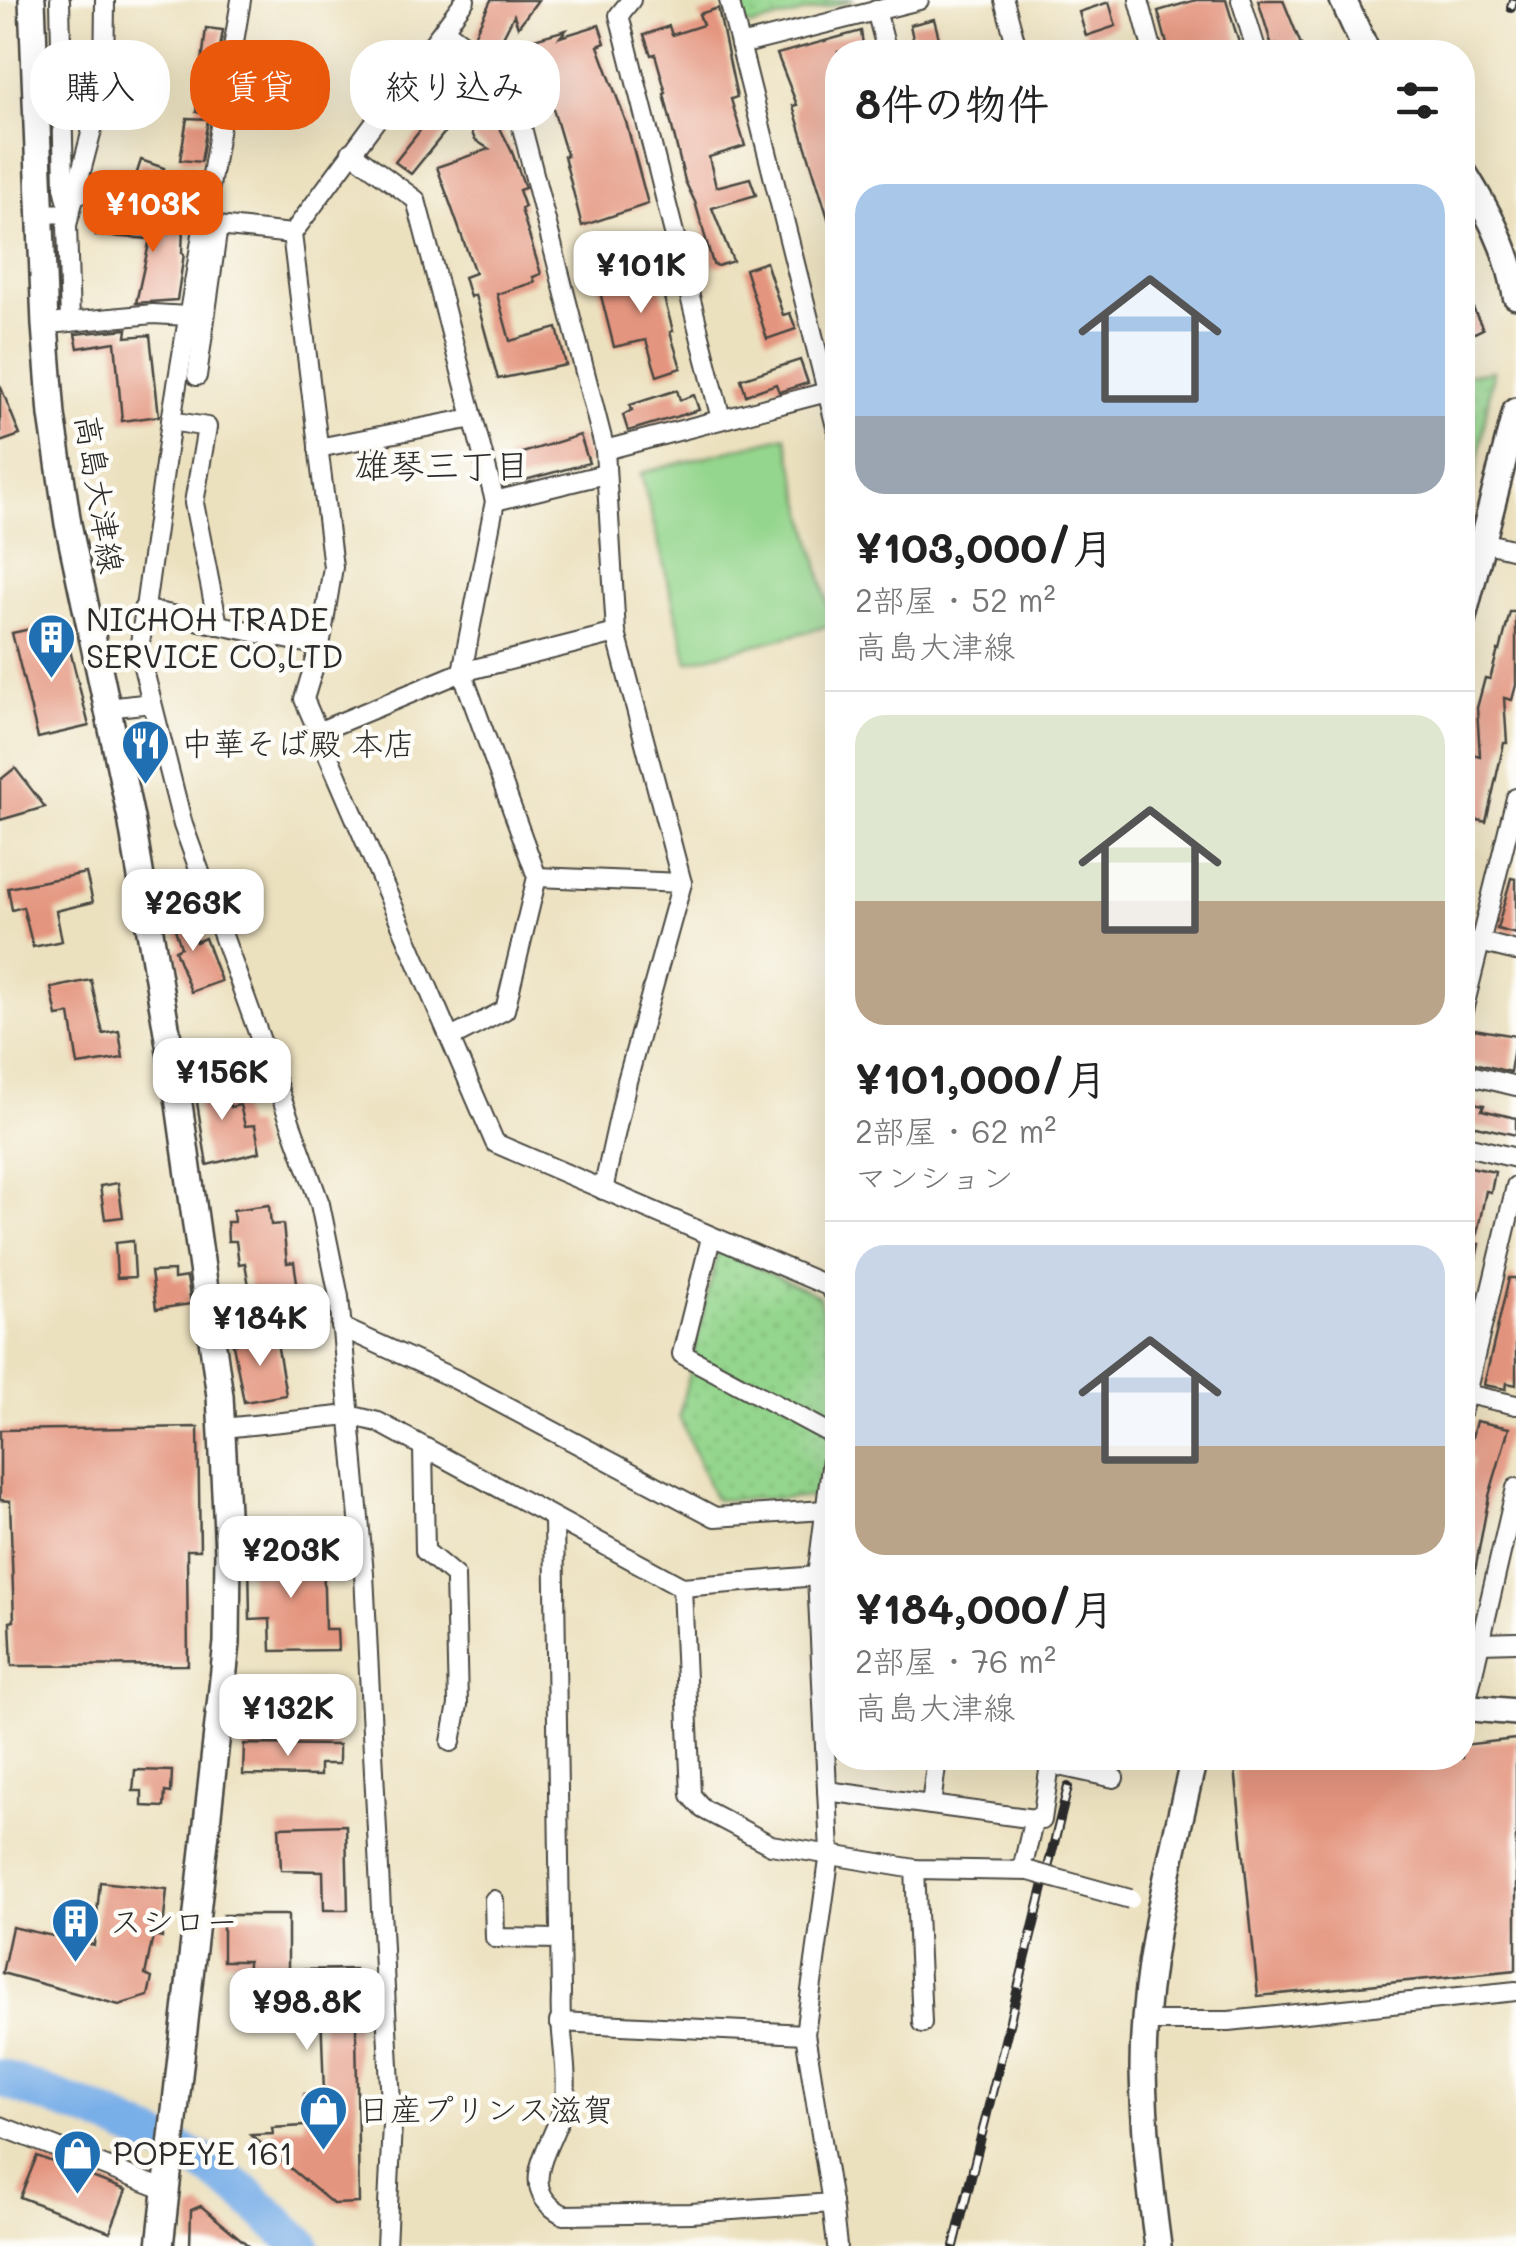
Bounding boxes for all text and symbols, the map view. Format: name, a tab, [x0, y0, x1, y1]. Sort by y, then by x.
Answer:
chip: 購入	[30, 40, 170, 130]
chip: 賃貸	[190, 40, 330, 130]
chip: 絞り込み	[350, 40, 560, 130]
icon: filters	[1390, 73, 1445, 128]
text: 8件の物件	[855, 75, 1049, 130]
pin: ¥103K	[83, 170, 223, 255]
text: ¥103K	[105, 181, 201, 223]
pin: ¥101K	[571, 231, 711, 316]
text: ¥101K	[596, 242, 686, 284]
icon: home	[1060, 249, 1240, 429]
street label: 高島大津線	[68, 411, 134, 576]
district label: 雄琴三丁目	[354, 441, 530, 487]
text: ¥103,000/月	[855, 519, 1114, 574]
text: 2部屋 · 52 m²	[855, 578, 1056, 620]
place label: NICHOH TRADE SERVICE CO,LTD	[86, 597, 343, 676]
building icon: NICHOH TRADE SERVICE CO,LTD	[25, 612, 77, 680]
text: 高島大津線	[855, 624, 1015, 666]
restaurant icon: 中華そば殿 本店	[120, 718, 172, 786]
place label: 中華そば殿 本店	[181, 721, 415, 763]
icon: home	[1060, 780, 1240, 960]
pin: ¥263K	[123, 869, 263, 954]
text: ¥263K	[144, 880, 242, 922]
pin: ¥156K	[152, 1038, 292, 1123]
text: ¥156K	[175, 1049, 269, 1091]
text: ¥101,000/月	[855, 1050, 1107, 1105]
text: 2部屋 · 62 m²	[855, 1109, 1056, 1151]
text: マンション	[855, 1155, 1014, 1197]
pin: ¥184K	[190, 1284, 330, 1369]
text: ¥184K	[212, 1295, 308, 1337]
icon: home	[1060, 1310, 1240, 1490]
pin: ¥203K	[221, 1516, 361, 1601]
text: ¥203K	[241, 1527, 341, 1569]
text: ¥184,000/月	[855, 1580, 1114, 1635]
text: 2部屋 · 76 m²	[855, 1639, 1056, 1681]
pin: ¥132K	[218, 1674, 358, 1759]
text: ¥132K	[241, 1685, 335, 1727]
text: 高島大津線	[855, 1685, 1015, 1727]
building icon: スシロー	[49, 1896, 101, 1964]
place label: スシロー	[110, 1899, 238, 1941]
pin: ¥98.8K	[226, 1968, 388, 2053]
text: ¥98.8K	[252, 1979, 362, 2021]
shop icon: 日産プリンス滋賀	[297, 2084, 349, 2152]
place label: 日産プリンス滋賀	[358, 2087, 614, 2129]
shop icon: POPEYE 161	[52, 2128, 104, 2196]
place label: POPEYE 161	[113, 2131, 293, 2173]

